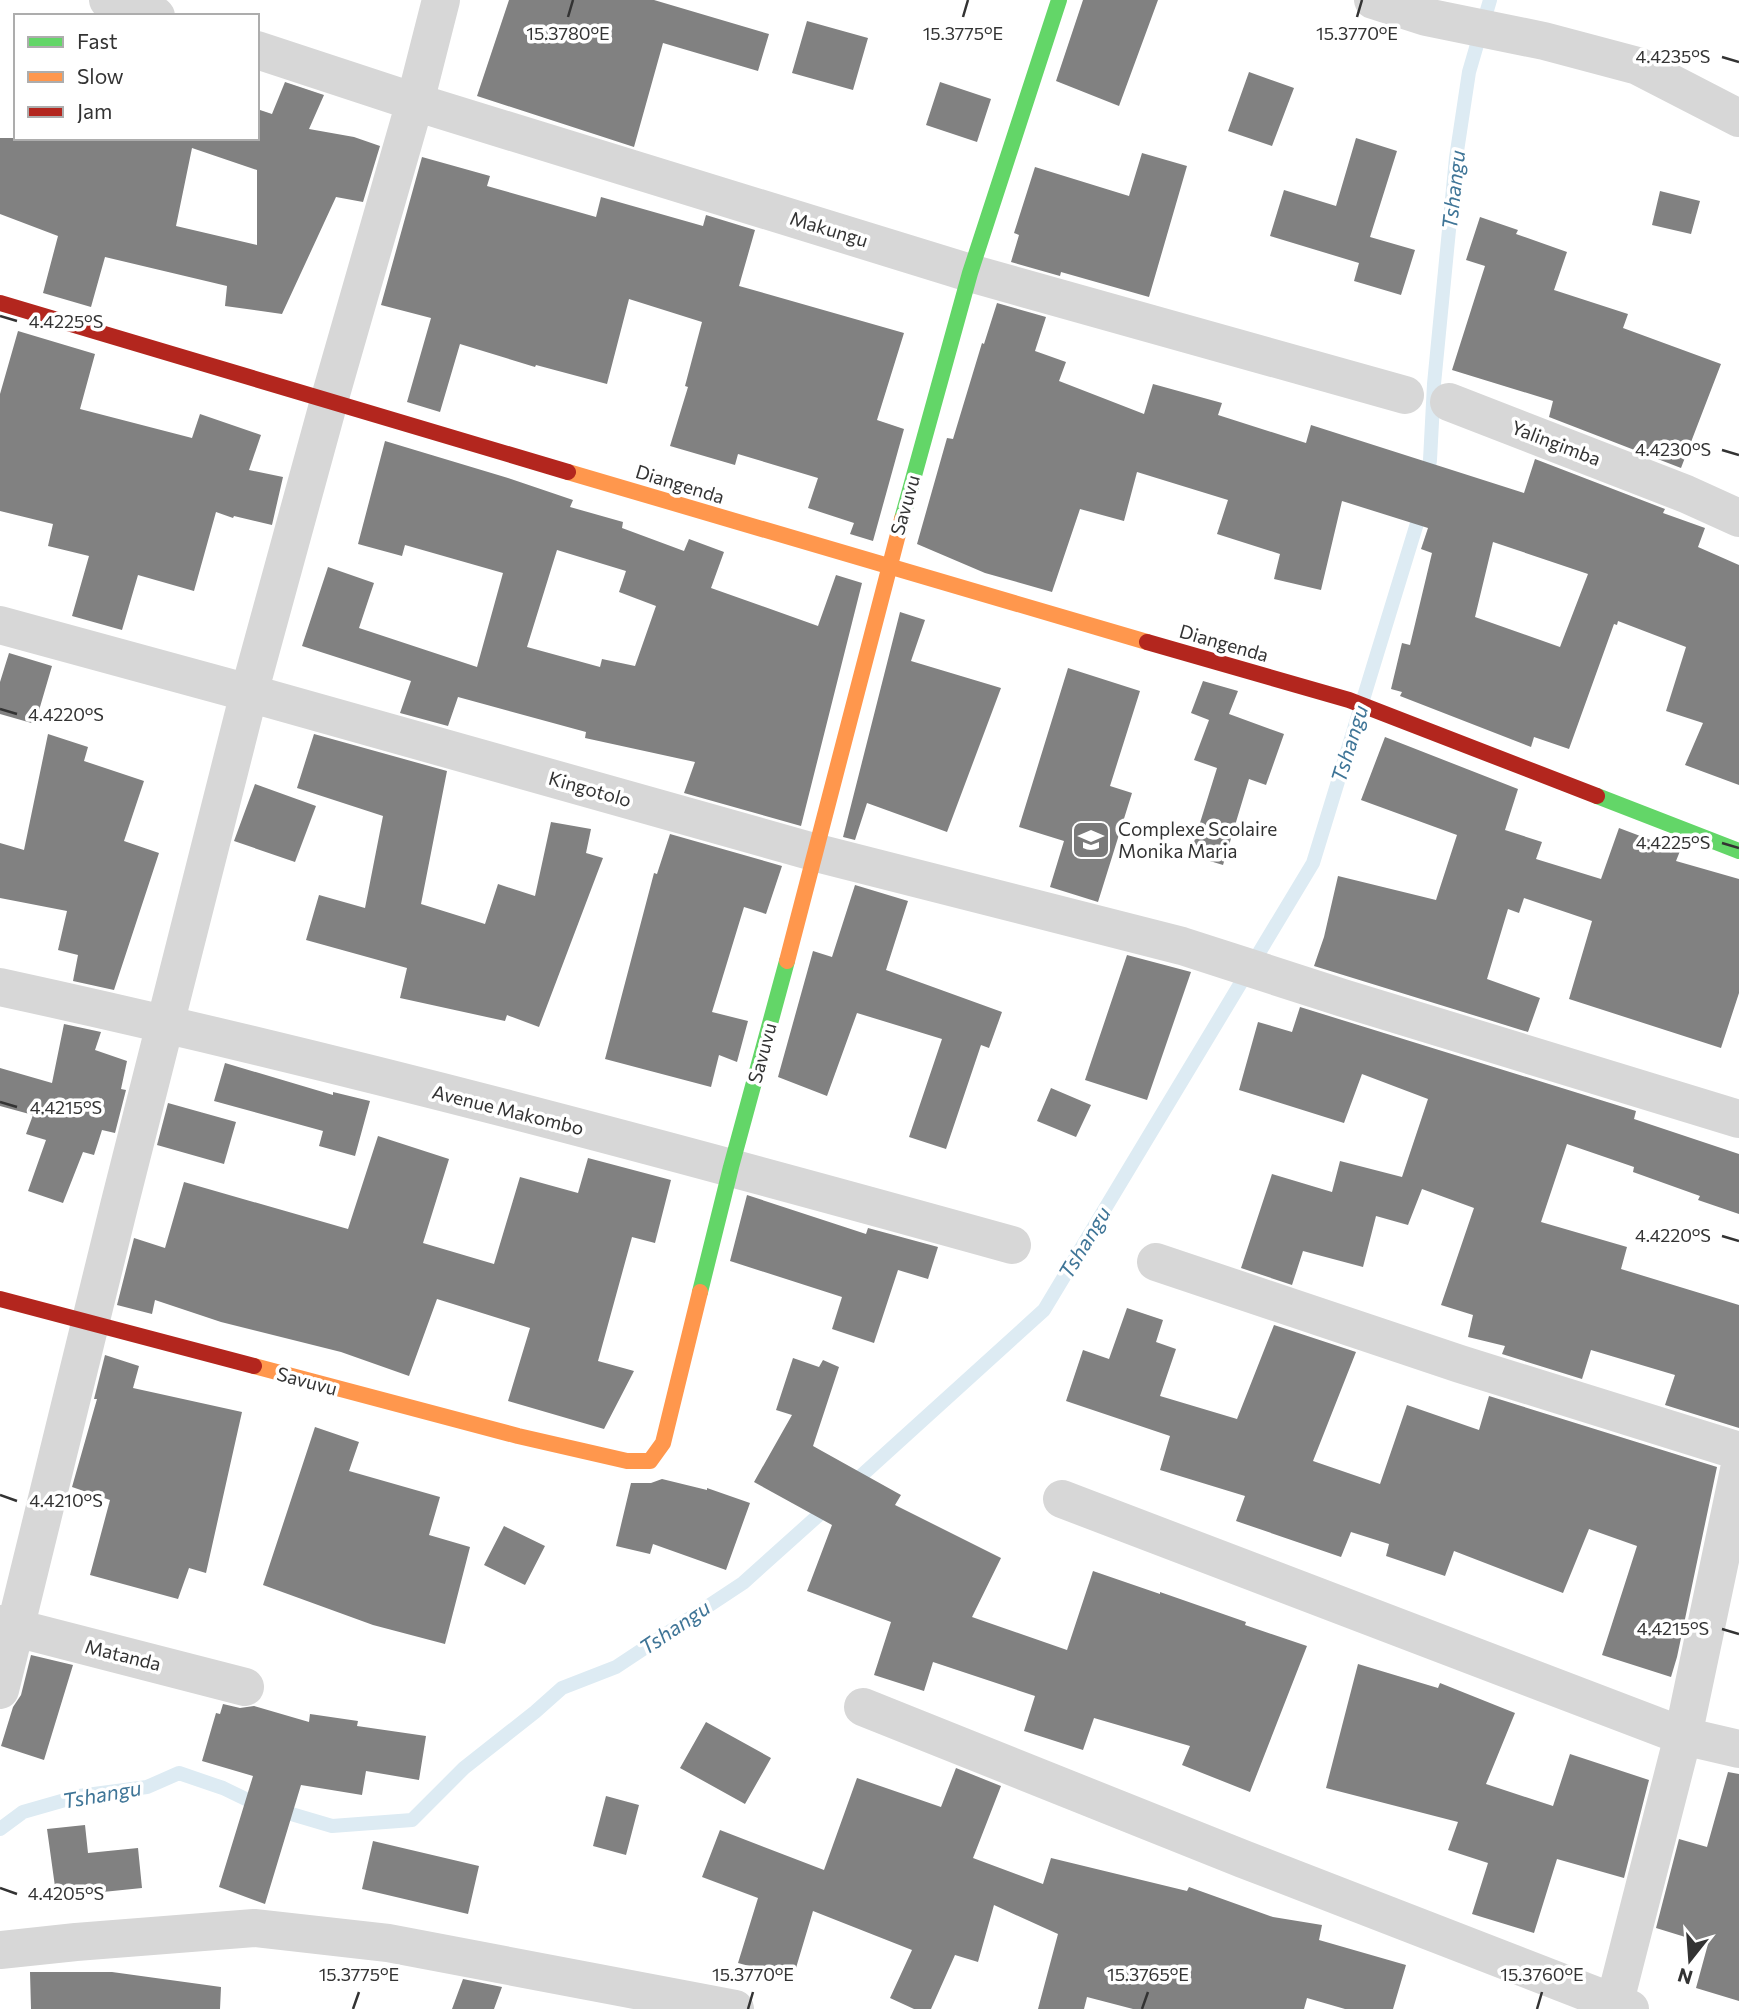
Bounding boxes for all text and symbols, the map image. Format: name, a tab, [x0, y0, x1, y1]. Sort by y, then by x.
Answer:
legend	[14, 14, 259, 140]
text: 15.3780°E	[526, 22, 610, 44]
text: 15.3775°E	[923, 22, 1003, 44]
text: 15.3770°E	[1316, 22, 1398, 44]
text: Fast	[77, 28, 118, 53]
text: 4.4235°S	[1636, 45, 1710, 67]
text: Slow	[77, 63, 124, 88]
text: Jam	[77, 98, 112, 123]
water label: Tshangu	[1436, 149, 1469, 231]
street label: Makungu	[787, 206, 871, 251]
text: 4.4225°S	[29, 310, 103, 332]
street label: Yalingimba	[1508, 415, 1604, 470]
text: 4.4230°S	[1635, 438, 1711, 460]
street label: Diangenda	[633, 459, 727, 508]
street label: Savuvu	[885, 472, 924, 538]
street label: Diangenda	[1177, 619, 1271, 666]
water label: Tshangu	[1325, 702, 1372, 785]
text: 4.4220°S	[28, 703, 104, 725]
street label: Kingotolo	[546, 766, 634, 811]
place label: Complexe Scolaire Monika Maria	[1118, 817, 1277, 862]
school or university icon: Complexe Scolaire Monika Maria	[1070, 819, 1112, 861]
text: 4.4225°S	[1636, 831, 1710, 853]
street label: Savuvu	[742, 1020, 781, 1086]
street label: Avenue Makombo	[430, 1080, 586, 1139]
text: 4.4215°S	[30, 1096, 102, 1118]
water label: Tshangu	[1052, 1201, 1115, 1283]
text: 4.4220°S	[1635, 1224, 1711, 1246]
street label: Savuvu	[274, 1361, 340, 1400]
text: 4.4210°S	[29, 1489, 103, 1511]
water label: Tshangu	[634, 1594, 714, 1659]
text: 4.4215°S	[1637, 1617, 1709, 1639]
street label: Matanda	[83, 1634, 163, 1675]
water label: Tshangu	[60, 1774, 143, 1813]
text: 4.4205°S	[28, 1882, 104, 1904]
north arrow	[1655, 1925, 1725, 1995]
text: 15.3775°E	[319, 1963, 399, 1985]
text: 15.3770°E	[712, 1963, 794, 1985]
text: 15.3765°E	[1107, 1963, 1189, 1985]
text: 15.3760°E	[1500, 1963, 1584, 1985]
text: N	[1675, 1964, 1695, 1990]

